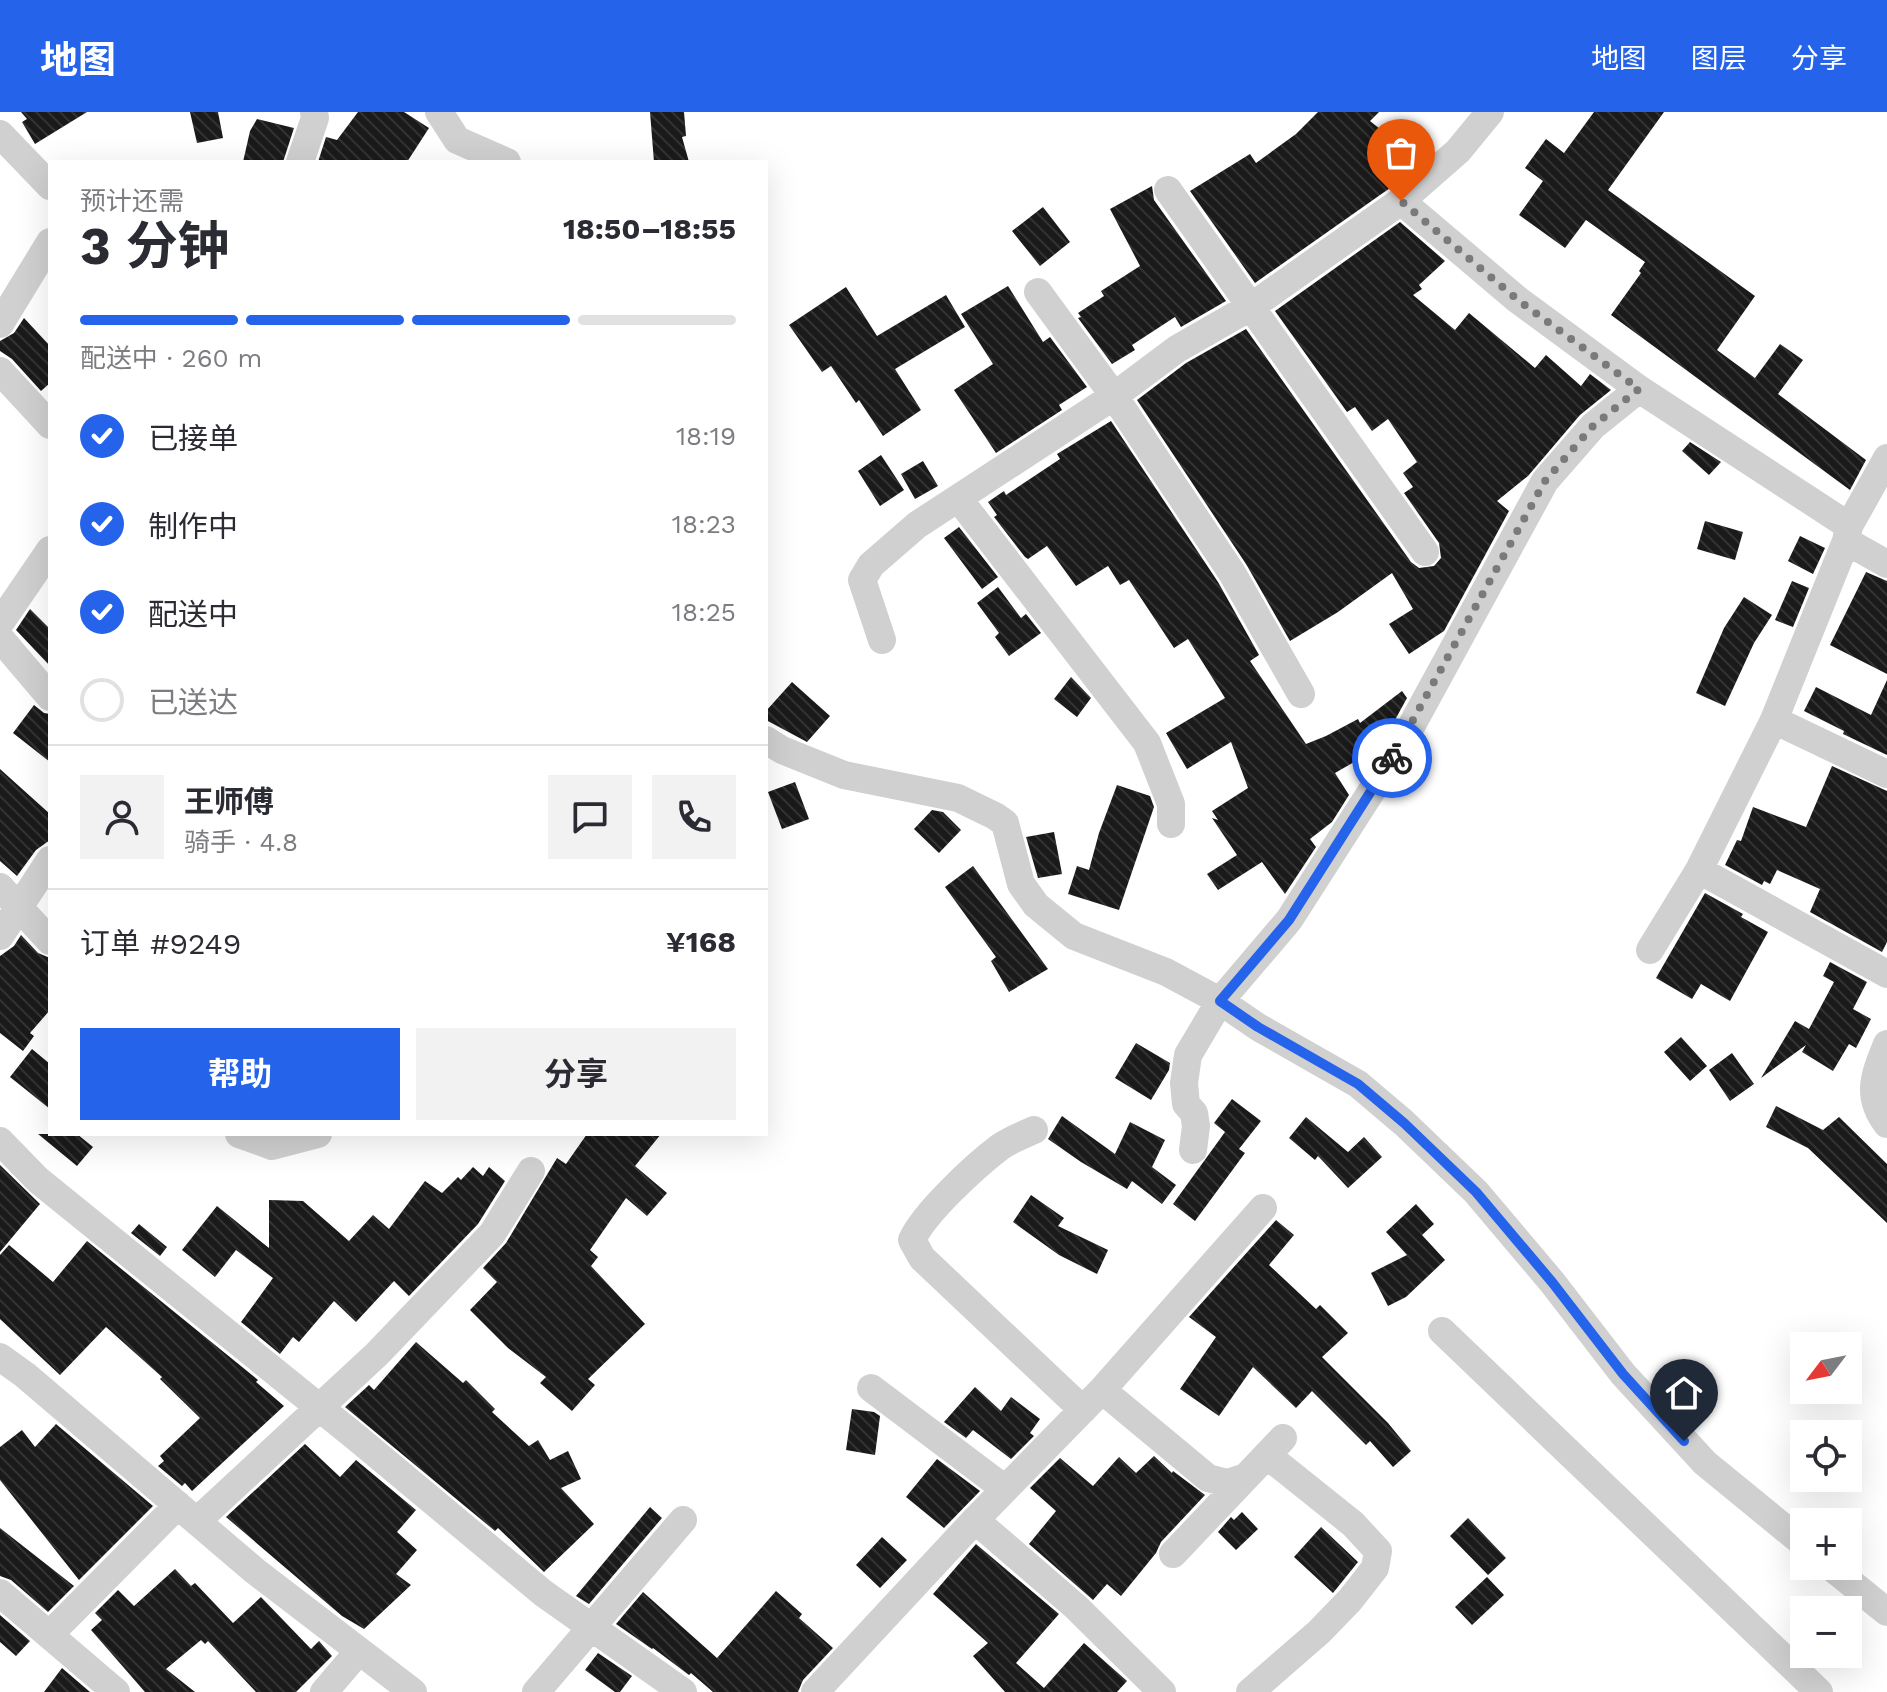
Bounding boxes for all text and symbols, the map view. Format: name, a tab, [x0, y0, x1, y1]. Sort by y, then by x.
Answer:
text: 地图	[40, 38, 116, 82]
text: 地图	[1591, 42, 1647, 75]
text: 图层	[1691, 42, 1747, 75]
text: 分享	[1791, 42, 1847, 75]
pin	[1367, 119, 1435, 201]
icon: bag	[1379, 131, 1423, 175]
text: 预计还需	[80, 186, 184, 216]
text: 18:50–18:55	[563, 211, 736, 246]
text: 3 分钟	[80, 216, 230, 277]
text: 配送中 · 260 m	[80, 343, 262, 373]
icon: check	[80, 414, 124, 458]
text: 已接单	[148, 421, 238, 456]
text: 18:19	[676, 421, 736, 451]
icon: check	[80, 502, 124, 546]
text: 制作中	[148, 509, 238, 544]
text: 18:23	[672, 509, 736, 539]
icon: check	[80, 590, 124, 634]
text: 配送中	[148, 597, 238, 632]
text: 18:25	[672, 597, 736, 627]
text: 已送达	[148, 685, 238, 720]
courier	[1352, 718, 1432, 798]
icon: bike	[1370, 736, 1414, 780]
button: person	[80, 775, 164, 859]
button: chat	[548, 775, 632, 859]
button: phone	[652, 775, 736, 859]
text: 王师傅	[184, 784, 274, 819]
text: 骑手 · 4.8	[184, 827, 298, 857]
text: ¥168	[666, 924, 736, 959]
text: 订单 #9249	[80, 926, 241, 961]
button: 帮助	[80, 1028, 400, 1120]
button: 分享	[416, 1028, 736, 1120]
north arrow	[1790, 1332, 1862, 1404]
map controls	[1790, 1332, 1862, 1668]
pin	[1650, 1359, 1718, 1441]
icon: home	[1662, 1371, 1706, 1415]
button: locate	[1790, 1420, 1862, 1492]
button: +	[1790, 1508, 1862, 1580]
button: −	[1790, 1596, 1862, 1668]

